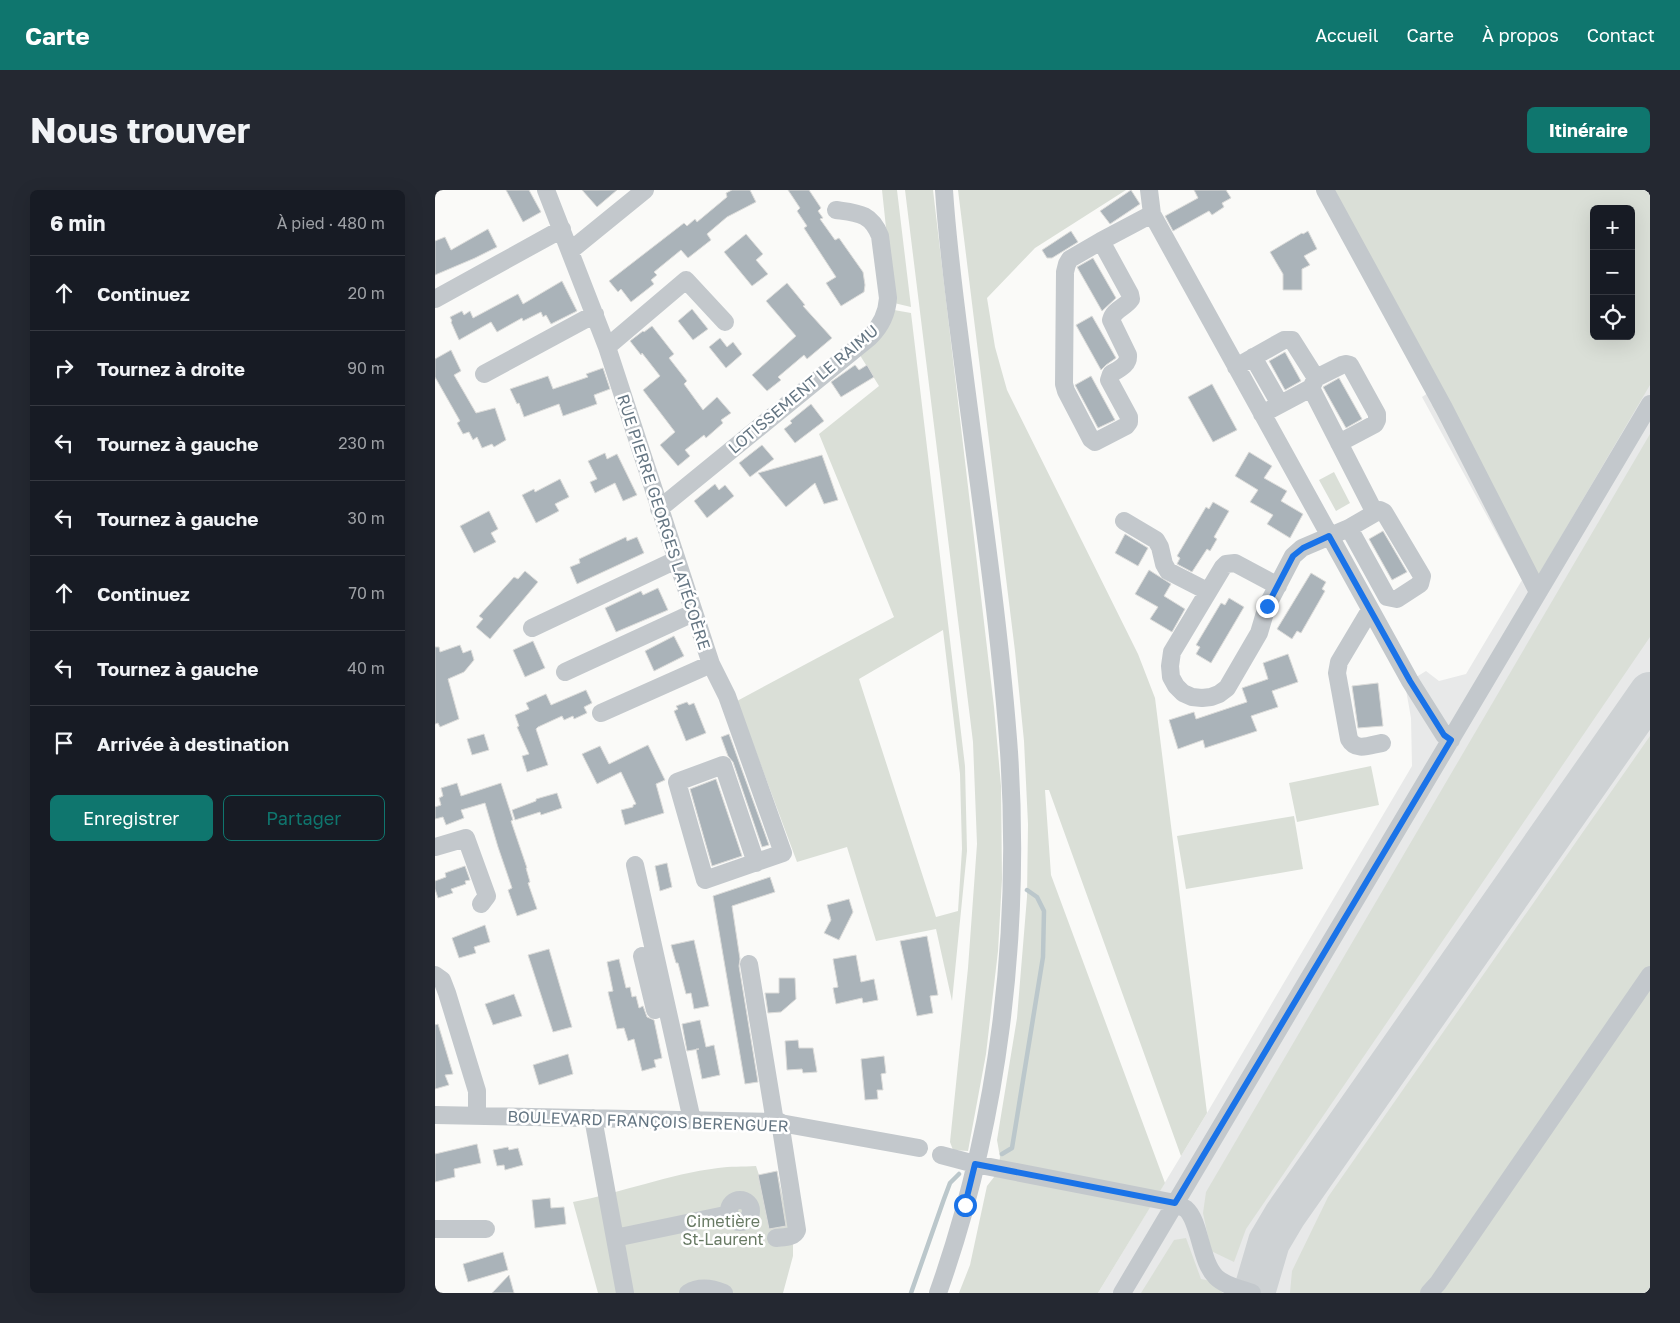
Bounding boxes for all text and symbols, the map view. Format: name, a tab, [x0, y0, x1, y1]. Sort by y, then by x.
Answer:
text: Carte	[25, 21, 90, 50]
text: Accueil	[1315, 24, 1379, 46]
text: Carte	[1407, 24, 1454, 46]
text: À propos	[1482, 24, 1559, 46]
text: Contact	[1587, 24, 1655, 46]
button: Itinéraire	[1527, 107, 1650, 153]
text: Nous trouver	[30, 109, 250, 151]
map controls	[1590, 205, 1635, 340]
button: +	[1590, 205, 1635, 250]
text: 6 min	[50, 210, 105, 236]
text: À pied · 480 m	[277, 213, 385, 233]
button: −	[1590, 250, 1635, 295]
icon: ahead	[50, 279, 78, 307]
text: Continuez	[97, 282, 190, 305]
text: 20 m	[348, 283, 385, 303]
button: locate	[1590, 295, 1635, 340]
street label: LOTISSEMENT LE RAIMU	[724, 320, 882, 458]
icon: right	[50, 354, 78, 382]
text: Tournez à droite	[97, 357, 245, 380]
text: 90 m	[347, 358, 385, 378]
street label: RUE PIERRE GEORGES LATÉCOÈRE	[613, 392, 715, 652]
icon: left	[50, 429, 78, 457]
text: Tournez à gauche	[97, 432, 258, 455]
text: 230 m	[338, 433, 385, 453]
icon: left	[50, 504, 78, 532]
text: Tournez à gauche	[97, 507, 258, 530]
text: 30 m	[348, 508, 385, 528]
icon: ahead	[50, 579, 78, 607]
text: Continuez	[97, 582, 190, 605]
text: 70 m	[348, 583, 385, 603]
route end	[1256, 595, 1279, 618]
icon: left	[50, 654, 78, 682]
text: Tournez à gauche	[97, 657, 258, 680]
text: 40 m	[347, 658, 385, 678]
icon: arrive	[50, 729, 78, 757]
text: Arrivée à destination	[97, 732, 289, 755]
button: Enregistrer	[50, 795, 213, 841]
button: Partager	[223, 795, 385, 841]
street label: BOULEVARD FRANÇOIS BERENGUER	[507, 1106, 789, 1136]
route start	[954, 1194, 977, 1217]
park label: Cimetière St-Laurent	[682, 1211, 764, 1249]

